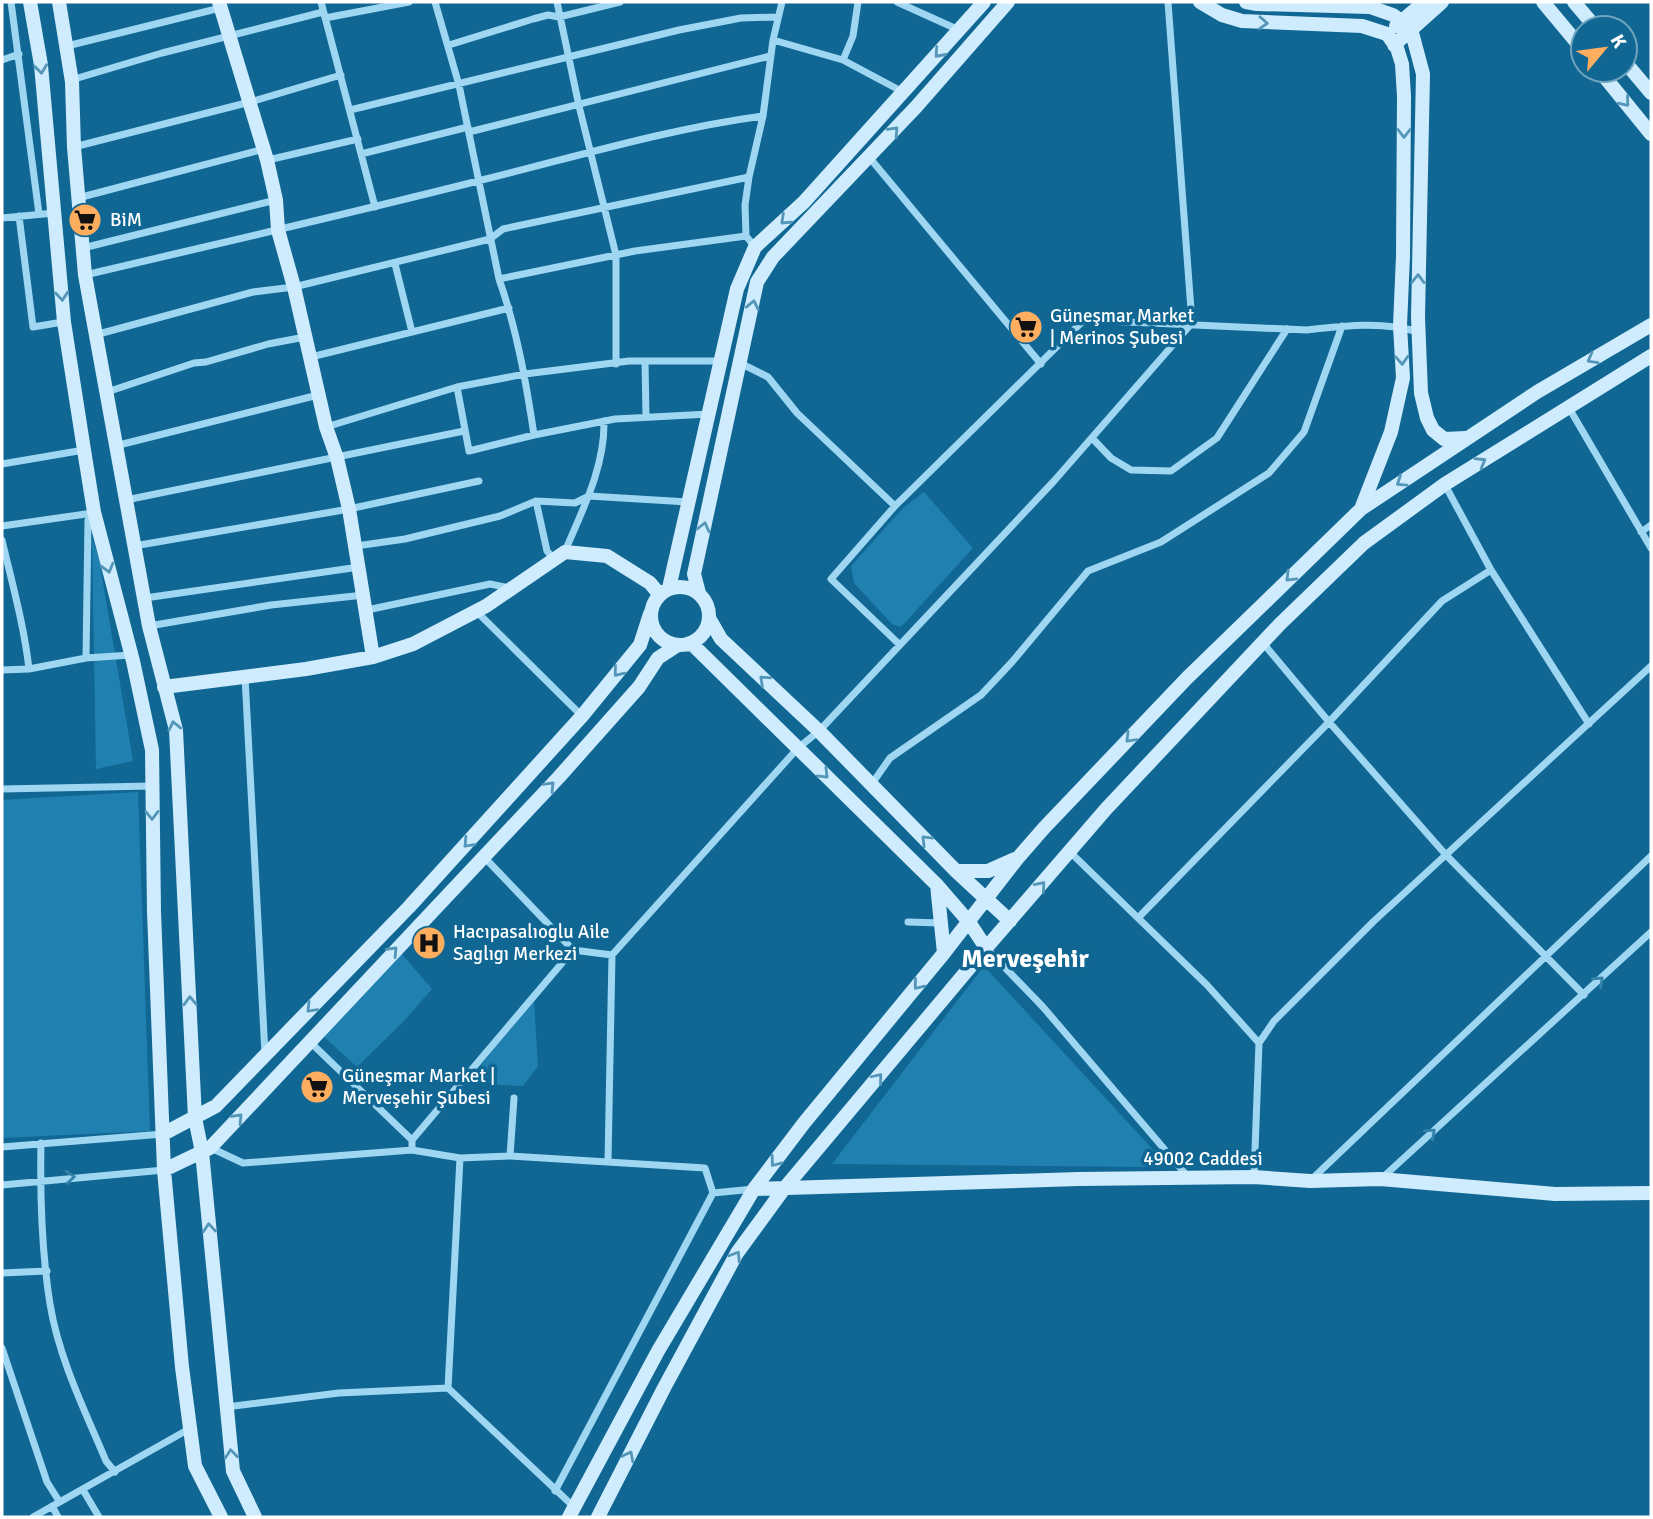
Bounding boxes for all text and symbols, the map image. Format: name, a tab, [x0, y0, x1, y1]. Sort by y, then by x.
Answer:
north arrow	[1569, 14, 1639, 84]
one-way arrow	[1258, 15, 1269, 30]
text: K	[1605, 30, 1631, 52]
one-way arrow	[935, 45, 947, 58]
one-way arrow	[33, 63, 48, 75]
one-way arrow	[1617, 94, 1630, 106]
one-way arrow	[886, 126, 898, 139]
one-way arrow	[1396, 127, 1411, 138]
supermarket icon: BiM	[66, 201, 104, 239]
place label: BiM	[110, 208, 142, 232]
one-way arrow	[780, 211, 793, 224]
one-way arrow	[1411, 273, 1426, 284]
one-way arrow	[54, 290, 69, 301]
one-way arrow	[744, 299, 759, 311]
place label: Güneşmar Market | Merinos Şubesi	[1050, 304, 1194, 350]
supermarket icon: Güneşmar Market | Merinos Şubesi	[1007, 308, 1045, 346]
one-way arrow	[1587, 351, 1599, 364]
one-way arrow	[1394, 355, 1409, 366]
one-way arrow	[1473, 458, 1486, 471]
one-way arrow	[1396, 474, 1409, 486]
one-way arrow	[696, 521, 711, 533]
one-way arrow	[100, 562, 115, 574]
one-way arrow	[1286, 569, 1299, 582]
one-way arrow	[613, 665, 626, 677]
one-way arrow	[760, 675, 773, 688]
one-way arrow	[168, 720, 182, 732]
one-way arrow	[1126, 730, 1138, 743]
one-way arrow	[816, 766, 829, 779]
one-way arrow	[542, 782, 555, 795]
one-way arrow	[144, 810, 160, 820]
one-way arrow	[463, 835, 476, 848]
one-way arrow	[921, 836, 934, 849]
one-way arrow	[1033, 881, 1045, 894]
place label: Hacıpasalıoglu Aile Saglıgı Merkezi	[453, 920, 609, 966]
hospital icon: Hacıpasalıoglu Aile Saglıgı Merkezi	[410, 924, 448, 962]
district label: Merveşehir	[961, 943, 1089, 975]
one-way arrow	[385, 946, 398, 959]
one-way arrow	[1591, 976, 1604, 989]
one-way arrow	[913, 977, 926, 989]
one-way arrow	[182, 996, 197, 1007]
one-way arrow	[306, 1000, 319, 1013]
place label: Güneşmar Market | Merveşehir Şubesi	[342, 1064, 495, 1110]
supermarket icon: Güneşmar Market | Merveşehir Şubesi	[298, 1068, 336, 1106]
one-way arrow	[869, 1073, 882, 1085]
one-way arrow	[230, 1113, 242, 1126]
one-way arrow	[1423, 1129, 1436, 1142]
street label: 49002 Caddesi	[1143, 1147, 1263, 1171]
one-way arrow	[771, 1154, 783, 1166]
one-way arrow	[64, 1170, 75, 1185]
one-way arrow	[202, 1222, 217, 1233]
one-way arrow	[728, 1250, 741, 1263]
one-way arrow	[224, 1448, 239, 1459]
one-way arrow	[621, 1451, 635, 1463]

